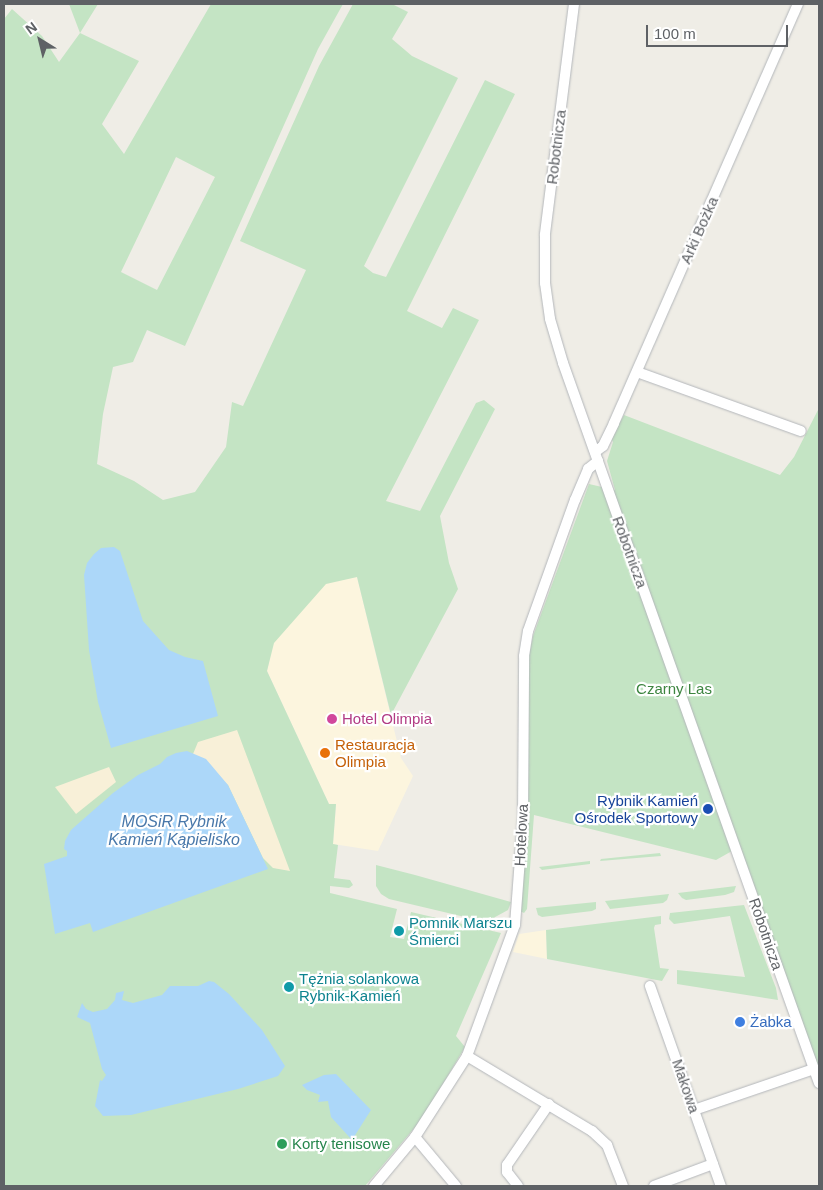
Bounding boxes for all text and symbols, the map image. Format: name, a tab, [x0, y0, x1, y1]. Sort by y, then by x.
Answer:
north arrow	[15, 15, 65, 65]
scale bar	[648, 15, 790, 47]
text: N	[22, 18, 40, 37]
text: 100 m	[654, 25, 696, 42]
street label: Robotnicza	[542, 109, 570, 185]
street label: Arki Bożka	[676, 194, 722, 266]
street label: Robotnicza	[609, 514, 651, 590]
park label: Czarny Las	[636, 680, 712, 698]
place label: Hotel Olimpia	[342, 710, 432, 728]
marker: Hotel Olimpia	[326, 713, 338, 725]
place label: Restauracja Olimpia	[335, 735, 415, 770]
marker: Restauracja Olimpia	[319, 747, 331, 759]
place label: Rybnik Kamień Ośrodek Sportowy	[575, 791, 698, 826]
street label: Hotelowa	[510, 803, 532, 867]
marker: Rybnik Kamień Ośrodek Sportowy	[702, 803, 714, 815]
water label: MOSiR Rybnik Kamień Kąpielisko	[108, 812, 240, 850]
street label: Robotnicza	[745, 896, 787, 972]
place label: Pomnik Marszu Śmierci	[409, 913, 512, 948]
marker: Pomnik Marszu Śmierci	[393, 925, 405, 937]
place label: Tężnia solankowa Rybnik-Kamień	[299, 969, 419, 1004]
marker: Tężnia solankowa Rybnik-Kamień	[283, 981, 295, 993]
place label: Żabka	[750, 1013, 792, 1031]
marker: Żabka	[734, 1016, 746, 1028]
street label: Makowa	[668, 1057, 704, 1115]
place label: Korty tenisowe	[292, 1135, 390, 1153]
marker: Korty tenisowe	[276, 1138, 288, 1150]

